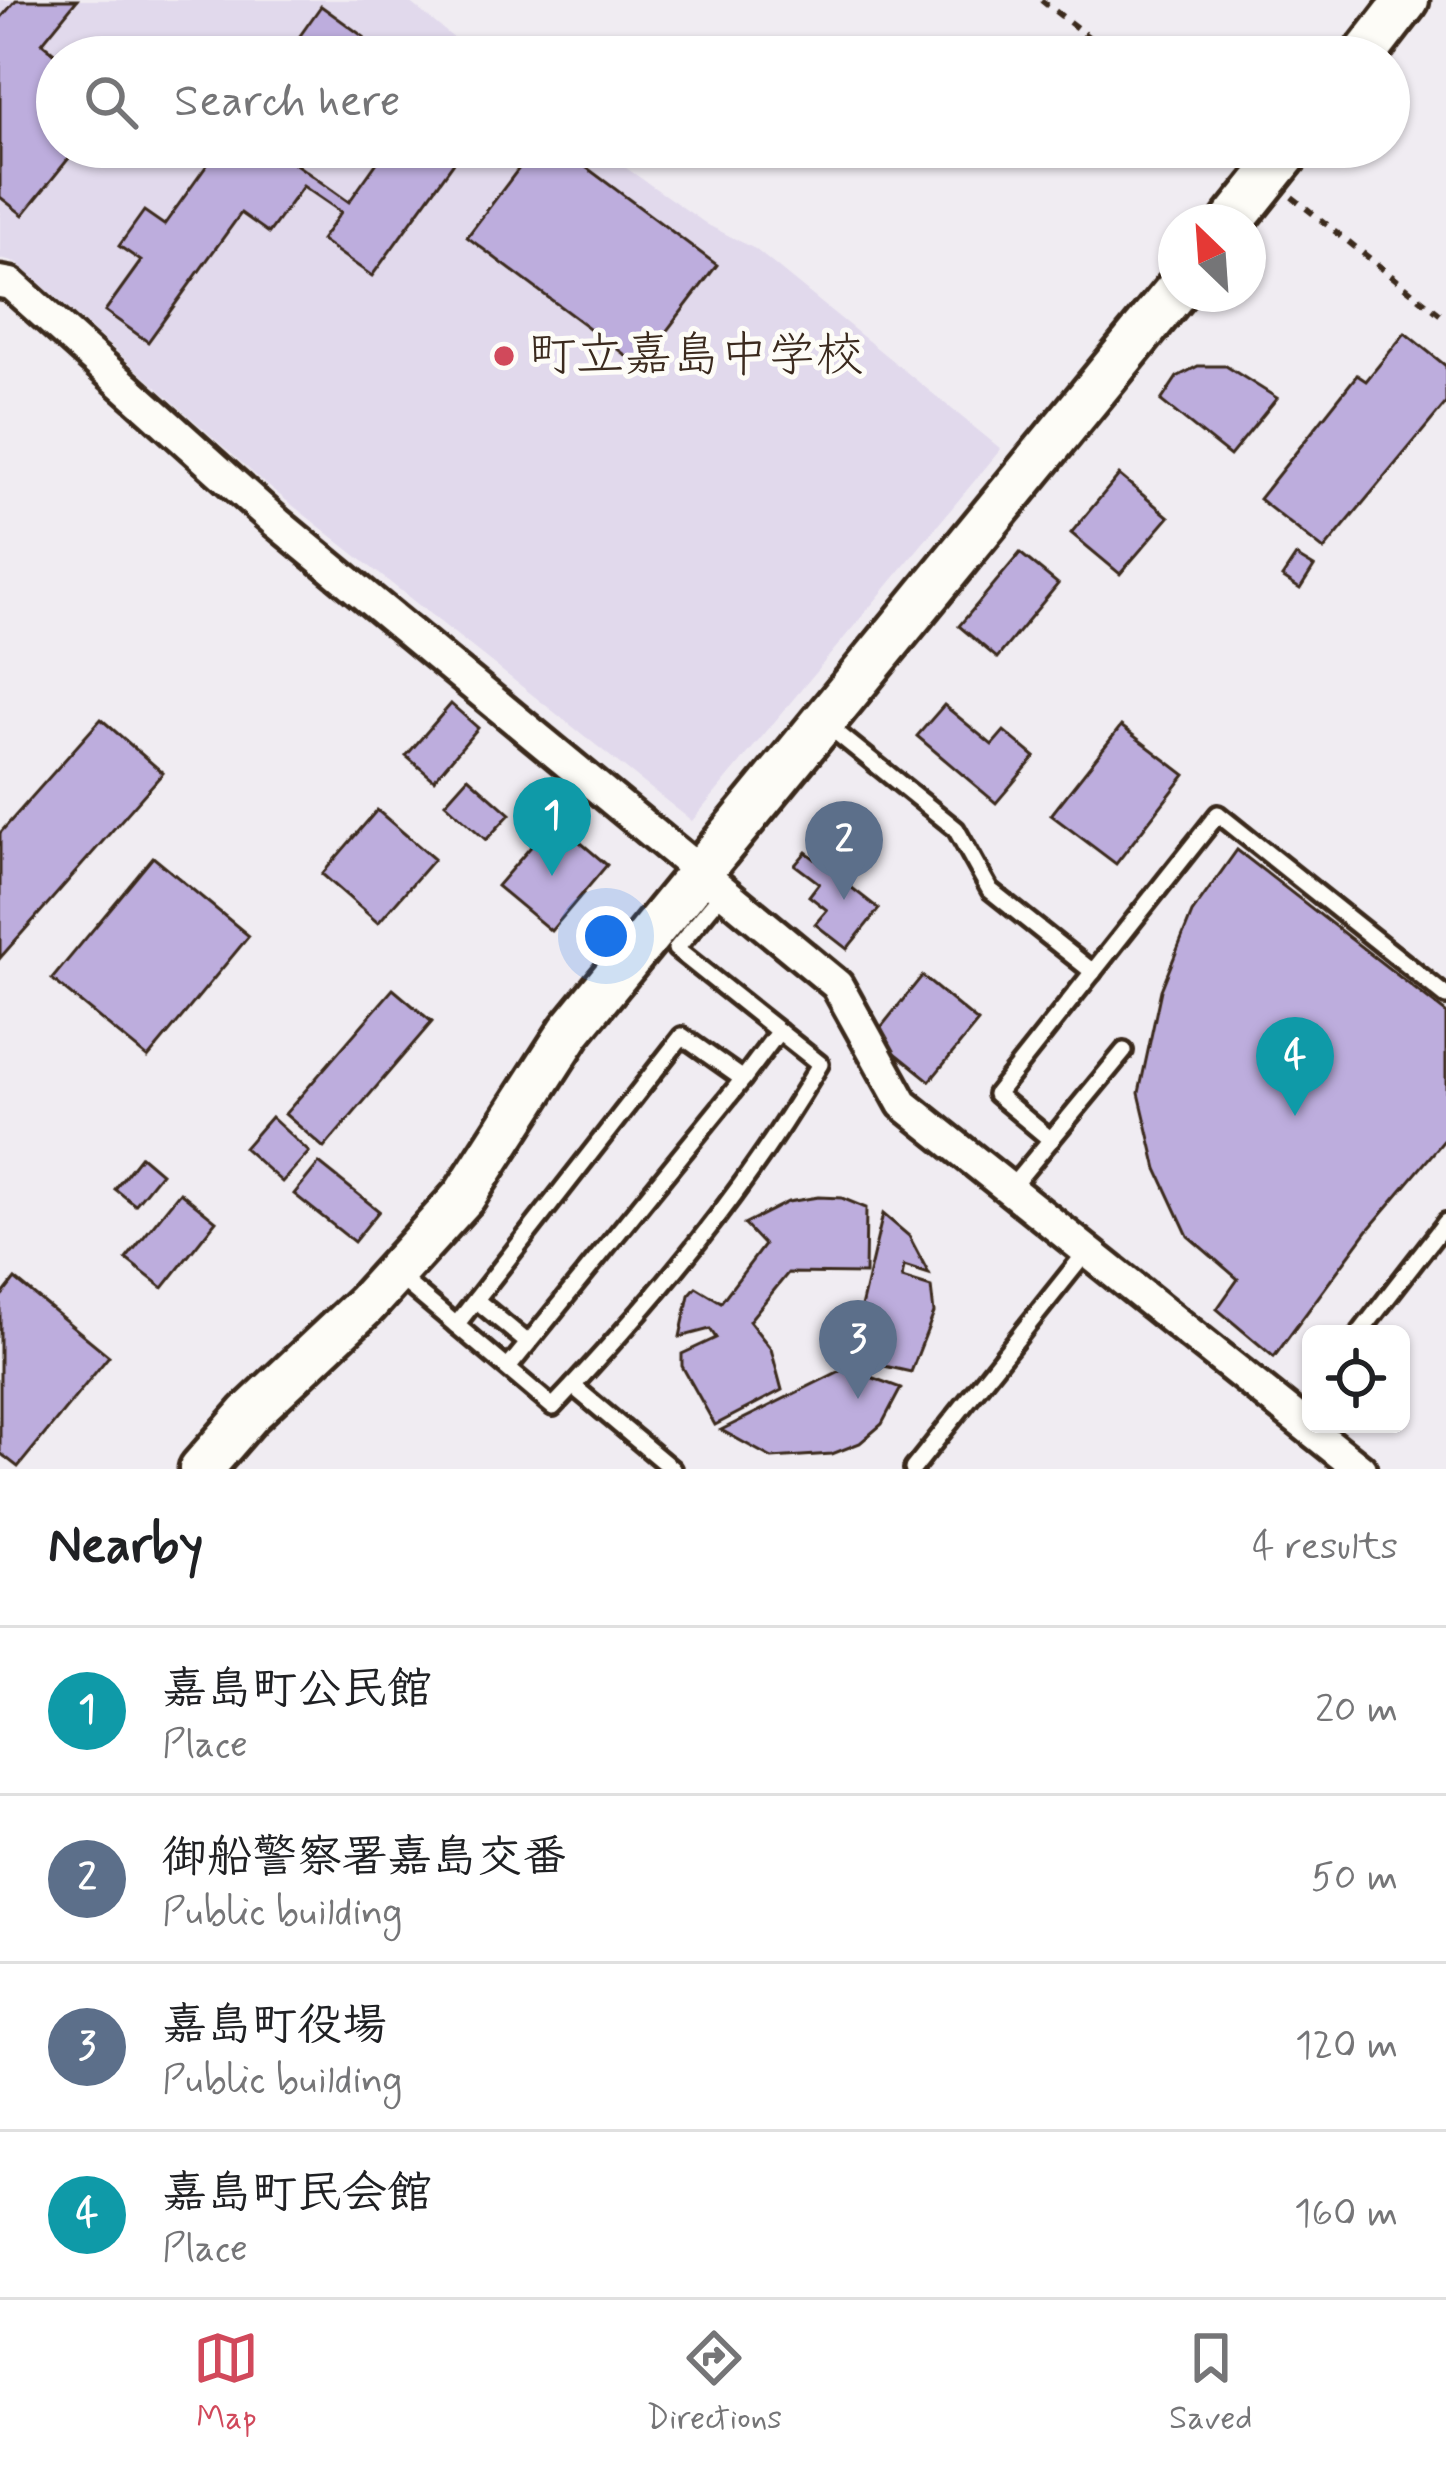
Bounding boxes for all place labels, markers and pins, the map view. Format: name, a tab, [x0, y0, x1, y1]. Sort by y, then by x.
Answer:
place label: 町立嘉島中学校	[528, 325, 864, 388]
marker: 町立嘉島中学校	[491, 343, 517, 369]
pin: 1	[513, 777, 591, 876]
pin: 2	[805, 801, 883, 900]
pin: 4	[1256, 1017, 1334, 1116]
pin: 3	[819, 1300, 897, 1399]

